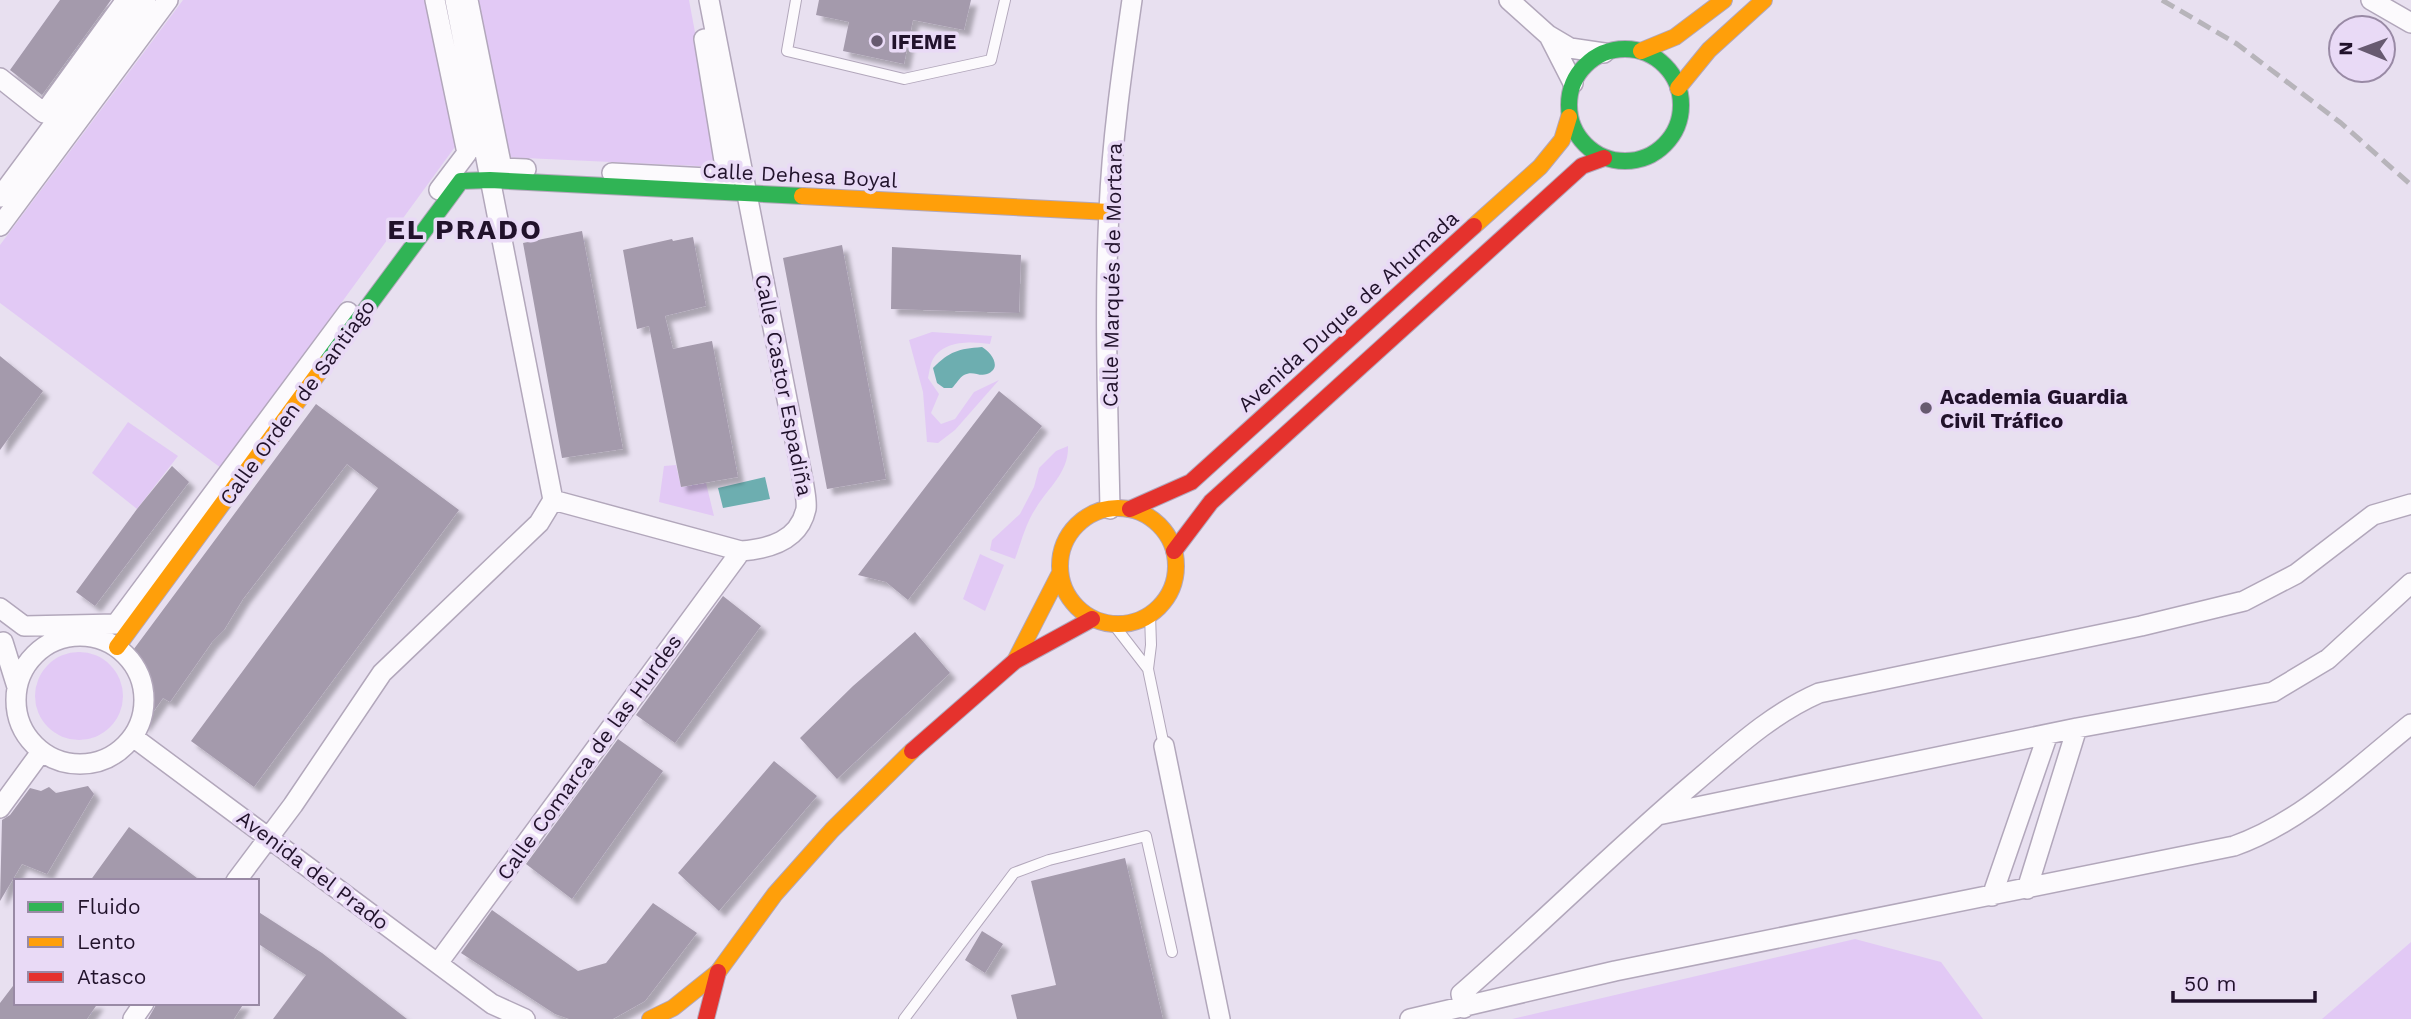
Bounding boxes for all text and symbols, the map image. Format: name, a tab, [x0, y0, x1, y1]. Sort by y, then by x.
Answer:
north arrow	[2327, 14, 2397, 84]
place label: IFEME	[891, 29, 956, 54]
marker: IFEME	[869, 33, 885, 49]
text: N	[2334, 41, 2357, 56]
street label: Calle Marqués de Mortara	[1097, 142, 1127, 407]
street label: Calle Dehesa Boyal	[702, 157, 899, 193]
street label: Avenida Duque de Ahumada	[1232, 205, 1464, 417]
district label: EL PRADO	[387, 213, 543, 246]
street label: Calle Castor Espadiña	[750, 272, 818, 498]
street label: Calle Orden de Santiago	[214, 294, 380, 510]
place label: Academia Guardia Civil Tráfico	[1940, 384, 2129, 433]
marker: Academia Guardia Civil Tráfico	[1918, 400, 1934, 416]
street label: Calle Comarca de las Hurdes	[491, 629, 687, 885]
street label: Avenida del Prado	[232, 805, 394, 935]
legend	[14, 879, 259, 1005]
text: Fluido	[77, 894, 141, 919]
text: Lento	[77, 929, 136, 954]
scale bar	[2173, 960, 2315, 1004]
text: Atasco	[77, 964, 146, 989]
text: 50 m	[2184, 971, 2236, 996]

